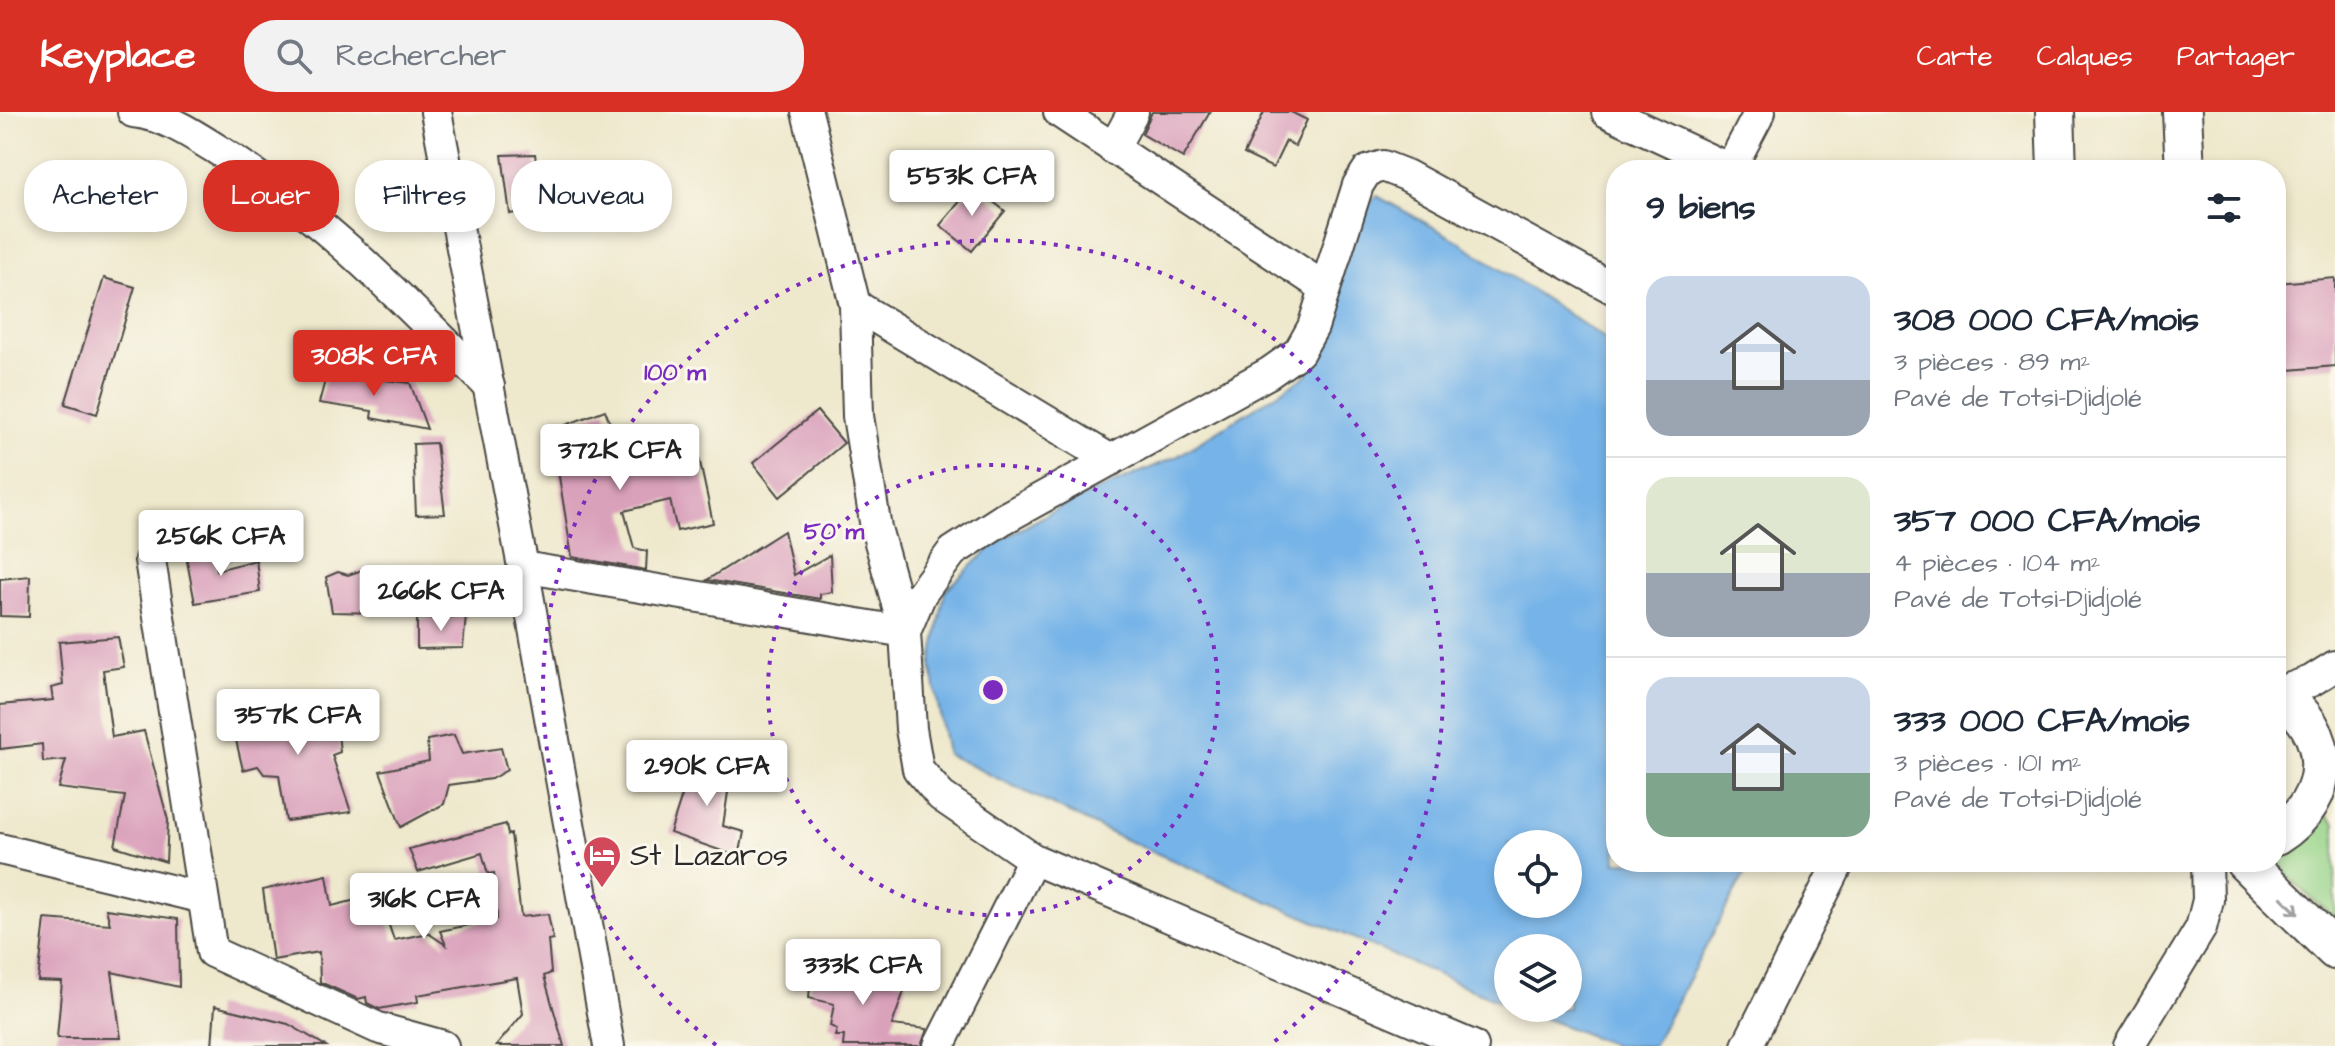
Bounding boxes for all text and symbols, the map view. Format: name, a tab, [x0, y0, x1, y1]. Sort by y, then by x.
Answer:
search box	[244, 20, 804, 92]
text: Keyplace	[40, 30, 196, 82]
icon: search	[272, 34, 316, 78]
text: Rechercher	[336, 35, 506, 77]
text: Carte	[1917, 37, 1993, 76]
text: Calques	[2037, 37, 2133, 76]
text: Partager	[2177, 37, 2295, 76]
pin: 553K CFA	[889, 150, 1055, 218]
text: 553K CFA	[907, 158, 1037, 194]
chip: Acheter	[24, 160, 187, 232]
chip: Louer	[203, 160, 339, 232]
chip: Filtres	[355, 160, 495, 232]
chip: Nouveau	[511, 160, 672, 232]
text: 9 biens	[1646, 184, 1756, 232]
icon: filters	[2202, 186, 2246, 230]
text: 308 000 CFA/mois	[1894, 296, 2199, 344]
icon: home	[1710, 308, 1806, 404]
pin: 308K CFA	[291, 330, 457, 398]
text: 308K CFA	[311, 338, 437, 374]
text: 3 pièces · 89 m²	[1894, 344, 2090, 380]
text: 100 m	[644, 356, 706, 390]
text: Pavé de Totsi-Djidjolé	[1894, 380, 2142, 416]
pin: 372K CFA	[537, 424, 703, 492]
text: 372K CFA	[558, 432, 682, 468]
text: 357 000 CFA/mois	[1894, 497, 2201, 545]
icon: home	[1710, 509, 1806, 605]
pin: 256K CFA	[138, 510, 304, 578]
text: 50 m	[804, 515, 865, 549]
text: 256K CFA	[157, 518, 285, 554]
text: 4 pièces · 104 m²	[1894, 545, 2100, 581]
pin: 266K CFA	[358, 565, 524, 633]
text: 266K CFA	[378, 573, 504, 609]
text: Pavé de Totsi-Djidjolé	[1894, 581, 2142, 617]
centre of rings	[979, 676, 1007, 704]
pin: 357K CFA	[215, 689, 381, 757]
text: 357K CFA	[235, 697, 361, 733]
text: 333 000 CFA/mois	[1894, 697, 2190, 745]
icon: home	[1710, 709, 1806, 805]
pin: 290K CFA	[624, 740, 790, 808]
text: 3 pièces · 101 m²	[1894, 745, 2082, 781]
text: 290K CFA	[644, 748, 770, 784]
text: Pavé de Totsi-Djidjolé	[1894, 781, 2142, 817]
map controls	[1494, 830, 1582, 1022]
button: locate	[1494, 830, 1582, 918]
hotel icon: St Lazaros	[581, 834, 623, 889]
place label: St Lazaros	[630, 835, 788, 877]
pin: 316K CFA	[341, 873, 507, 941]
text: 316K CFA	[368, 881, 480, 917]
one-way arrow	[2280, 896, 2299, 915]
button: layers	[1494, 934, 1582, 1022]
pin: 333K CFA	[780, 939, 946, 1007]
text: 333K CFA	[804, 947, 922, 983]

